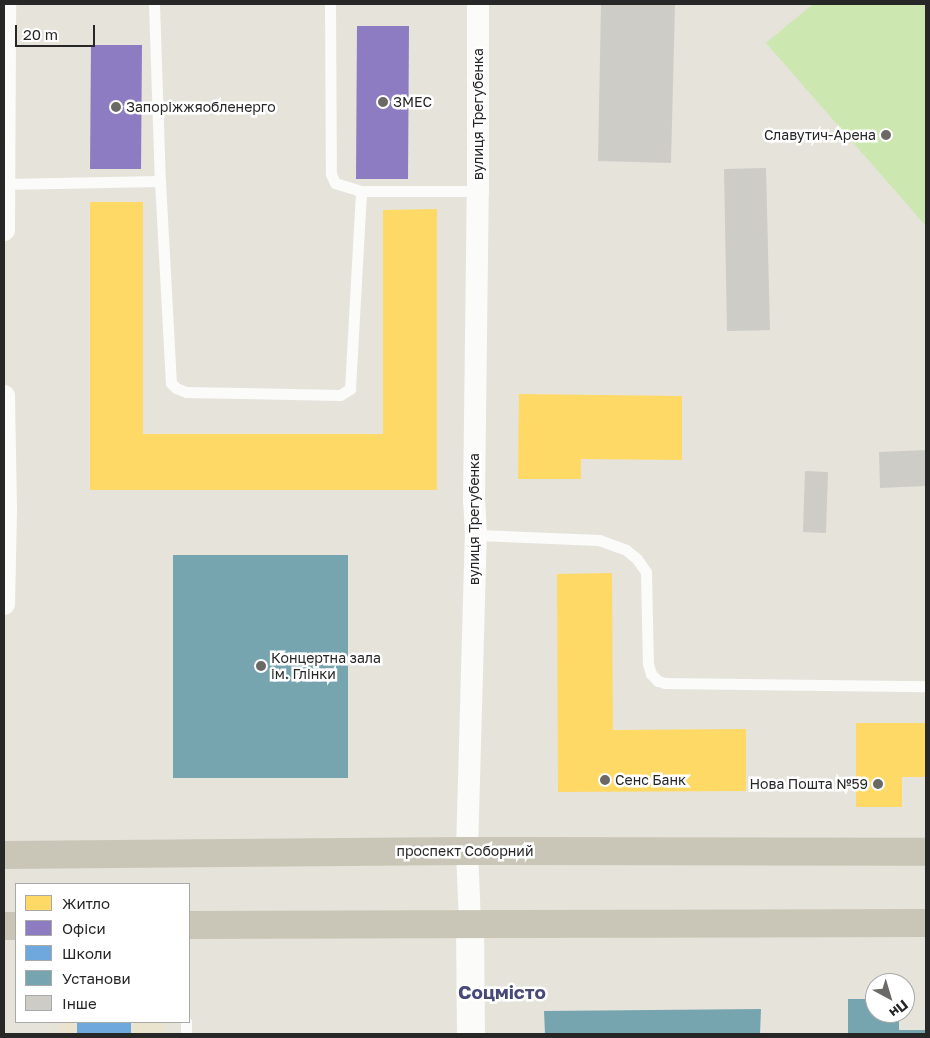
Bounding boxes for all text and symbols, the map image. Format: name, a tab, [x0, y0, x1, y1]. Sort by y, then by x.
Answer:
scale bar	[18, 15, 98, 47]
text: 20 m	[23, 25, 58, 43]
street label: вулиця Трегубенка	[470, 48, 486, 180]
place label: ЗМЕС	[393, 94, 432, 110]
marker: ЗМЕС	[377, 96, 389, 108]
place label: Запоріжжяобленерго	[126, 99, 276, 115]
marker: Запоріжжяобленерго	[110, 101, 122, 113]
place label: Славутич-Арена	[764, 127, 876, 143]
marker: Славутич-Арена	[880, 129, 892, 141]
street label: вулиця Трегубенка	[466, 453, 482, 585]
place label: Концертна зала ім. Глінки	[271, 650, 381, 682]
marker: Концертна зала ім. Глінки	[255, 660, 267, 672]
place label: Сенс Банк	[615, 772, 686, 788]
marker: Сенс Банк	[599, 774, 611, 786]
place label: Нова Пошта №59	[749, 776, 868, 792]
marker: Нова Пошта №59	[872, 778, 884, 790]
street label: проспект Соборний	[397, 843, 533, 859]
legend	[15, 883, 190, 1023]
text: Житло	[62, 894, 110, 912]
text: Офіси	[62, 919, 106, 937]
text: Школи	[62, 944, 112, 962]
text: Установи	[62, 969, 131, 987]
north arrow	[865, 973, 915, 1023]
district label: Соцмісто	[458, 981, 546, 1003]
text: Інше	[62, 994, 97, 1012]
text: Пн	[886, 997, 912, 1022]

